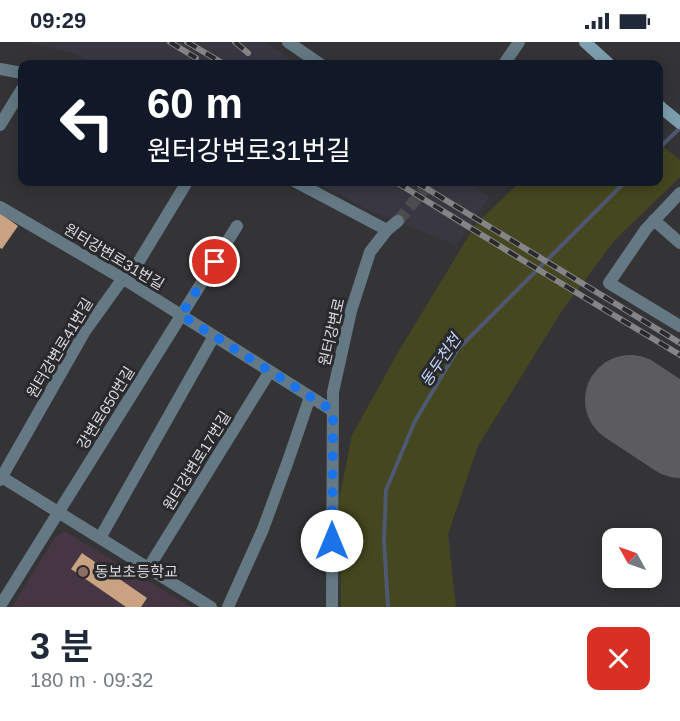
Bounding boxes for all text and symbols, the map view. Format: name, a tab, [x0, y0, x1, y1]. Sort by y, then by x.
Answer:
text: 09:29	[30, 8, 86, 33]
text: 60 m	[147, 80, 243, 127]
icon: left	[48, 84, 126, 162]
text: 원터강변로31번길	[147, 136, 351, 166]
street label: 원터강변로31번길	[61, 220, 167, 293]
pin	[189, 236, 240, 287]
icon: arrive	[198, 245, 231, 278]
street label: 원터강변로41번길	[23, 295, 96, 401]
street label: 원터강변로	[315, 296, 348, 367]
water label: 동두천천	[417, 329, 465, 389]
street label: 강변로650번길	[73, 363, 138, 452]
street label: 원터강변로17번길	[159, 408, 234, 513]
position arrow	[300, 509, 364, 573]
north arrow	[602, 528, 662, 588]
map controls	[602, 528, 662, 588]
place label: 동보초등학교	[95, 563, 178, 580]
marker: 동보초등학교	[76, 565, 90, 579]
text: 3 분	[30, 626, 93, 667]
button: close	[587, 627, 650, 690]
text: 180 m · 09:32	[30, 669, 153, 691]

